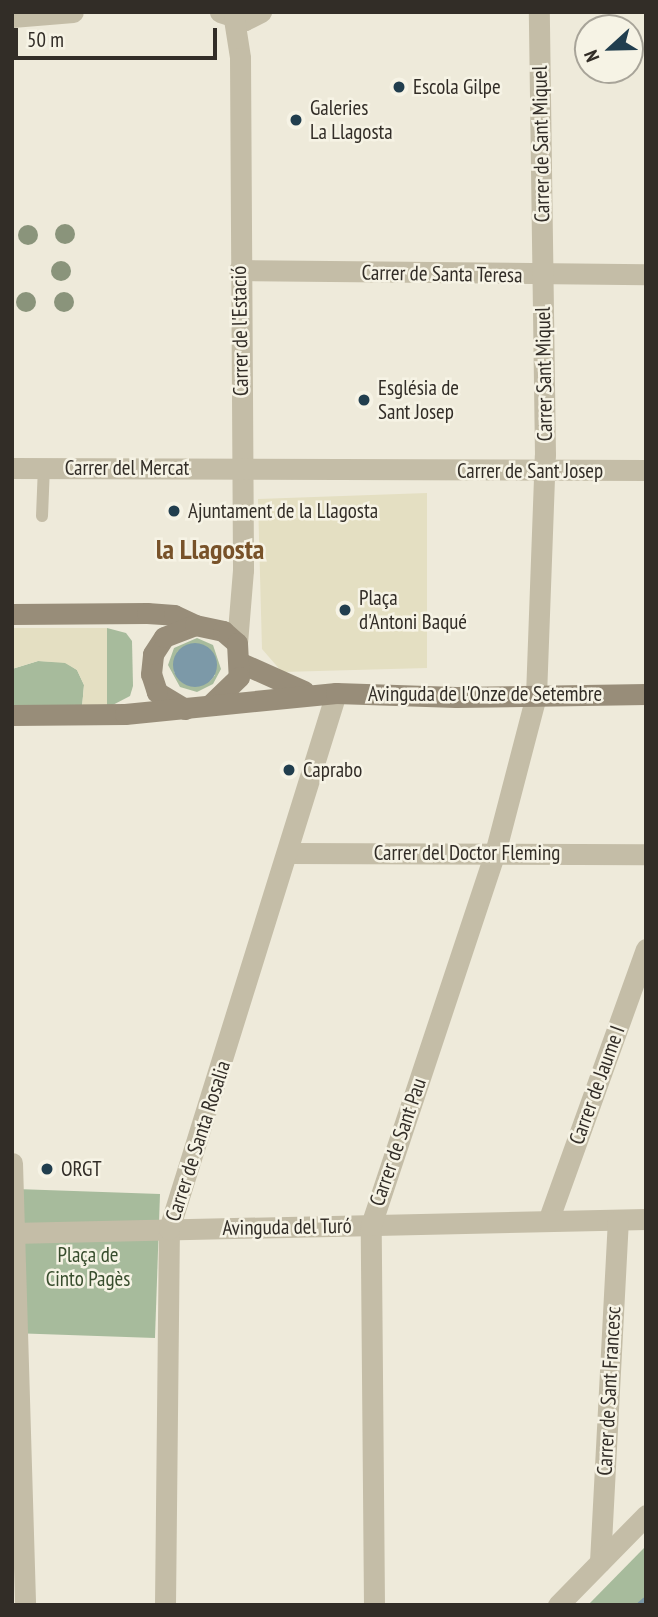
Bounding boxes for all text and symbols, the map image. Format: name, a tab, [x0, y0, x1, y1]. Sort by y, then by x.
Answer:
scale bar	[18, 14, 220, 58]
north arrow	[574, 14, 644, 84]
text: 50 m	[27, 26, 64, 53]
text: N	[578, 47, 604, 65]
street label: Carrer de Sant Miquel	[527, 65, 555, 223]
place label: Escola Gilpe	[413, 74, 501, 100]
marker: Escola Gilpe	[391, 79, 407, 95]
place label: Galeries La Llagosta	[310, 95, 393, 145]
marker: Galeries La Llagosta	[288, 112, 304, 128]
street label: Carrer de Santa Teresa	[361, 260, 523, 288]
street label: Carrer de l'Estació	[226, 266, 254, 396]
street label: Carrer Sant Miquel	[530, 306, 558, 442]
place label: Església de Sant Josep	[378, 375, 459, 425]
marker: Església de Sant Josep	[356, 392, 372, 408]
street label: Carrer del Mercat	[65, 455, 189, 481]
street label: Carrer de Sant Josep	[457, 458, 603, 484]
place label: Ajuntament de la Llagosta	[188, 498, 378, 524]
marker: Ajuntament de la Llagosta	[166, 503, 182, 519]
district label: la Llagosta	[156, 532, 264, 566]
place label: Plaça d'Antoni Baqué	[359, 585, 467, 635]
marker: Plaça d'Antoni Baqué	[337, 602, 353, 618]
street label: Avinguda de l'Onze de Setembre	[368, 681, 602, 707]
place label: Caprabo	[303, 757, 362, 783]
marker: Caprabo	[281, 762, 297, 778]
street label: Carrer del Doctor Fleming	[374, 840, 560, 866]
street label: Carrer de Jaume I	[564, 1022, 630, 1148]
street label: Carrer de Santa Rosalia	[160, 1058, 236, 1224]
street label: Carrer de Sant Pau	[364, 1075, 432, 1209]
place label: ORGT	[61, 1156, 102, 1182]
marker: ORGT	[39, 1161, 55, 1177]
street label: Avinguda del Turó	[222, 1213, 352, 1241]
park label: Plaça de Cinto Pagès	[46, 1242, 130, 1292]
street label: Carrer de Sant Francesc	[592, 1306, 626, 1476]

